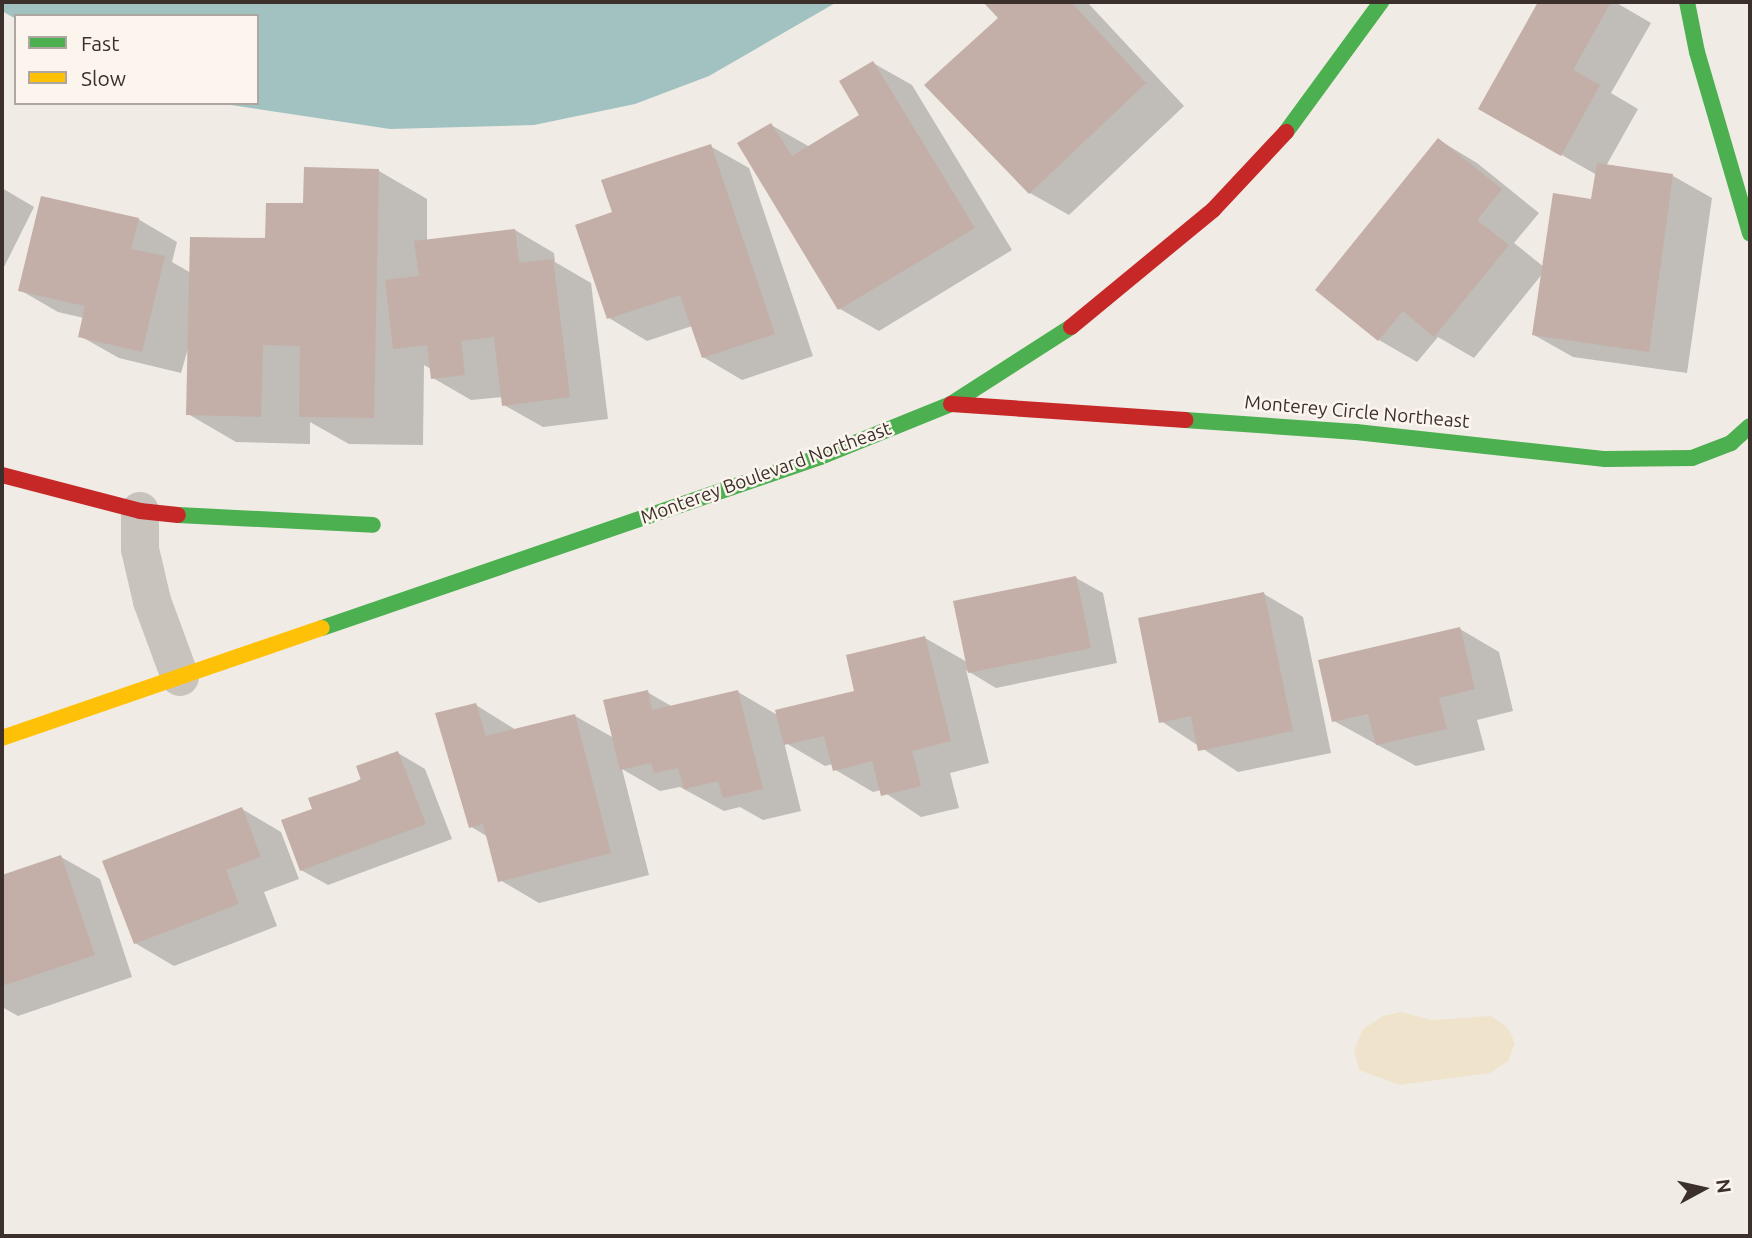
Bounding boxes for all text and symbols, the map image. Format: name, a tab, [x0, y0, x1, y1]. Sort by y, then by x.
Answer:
legend	[14, 14, 259, 105]
text: Fast	[81, 31, 119, 55]
text: Slow	[81, 66, 126, 90]
street label: Monterey Circle Northeast	[1244, 391, 1470, 433]
street label: Monterey Boulevard Northeast	[638, 417, 894, 529]
north arrow	[1668, 1154, 1738, 1224]
text: N	[1712, 1178, 1736, 1195]

